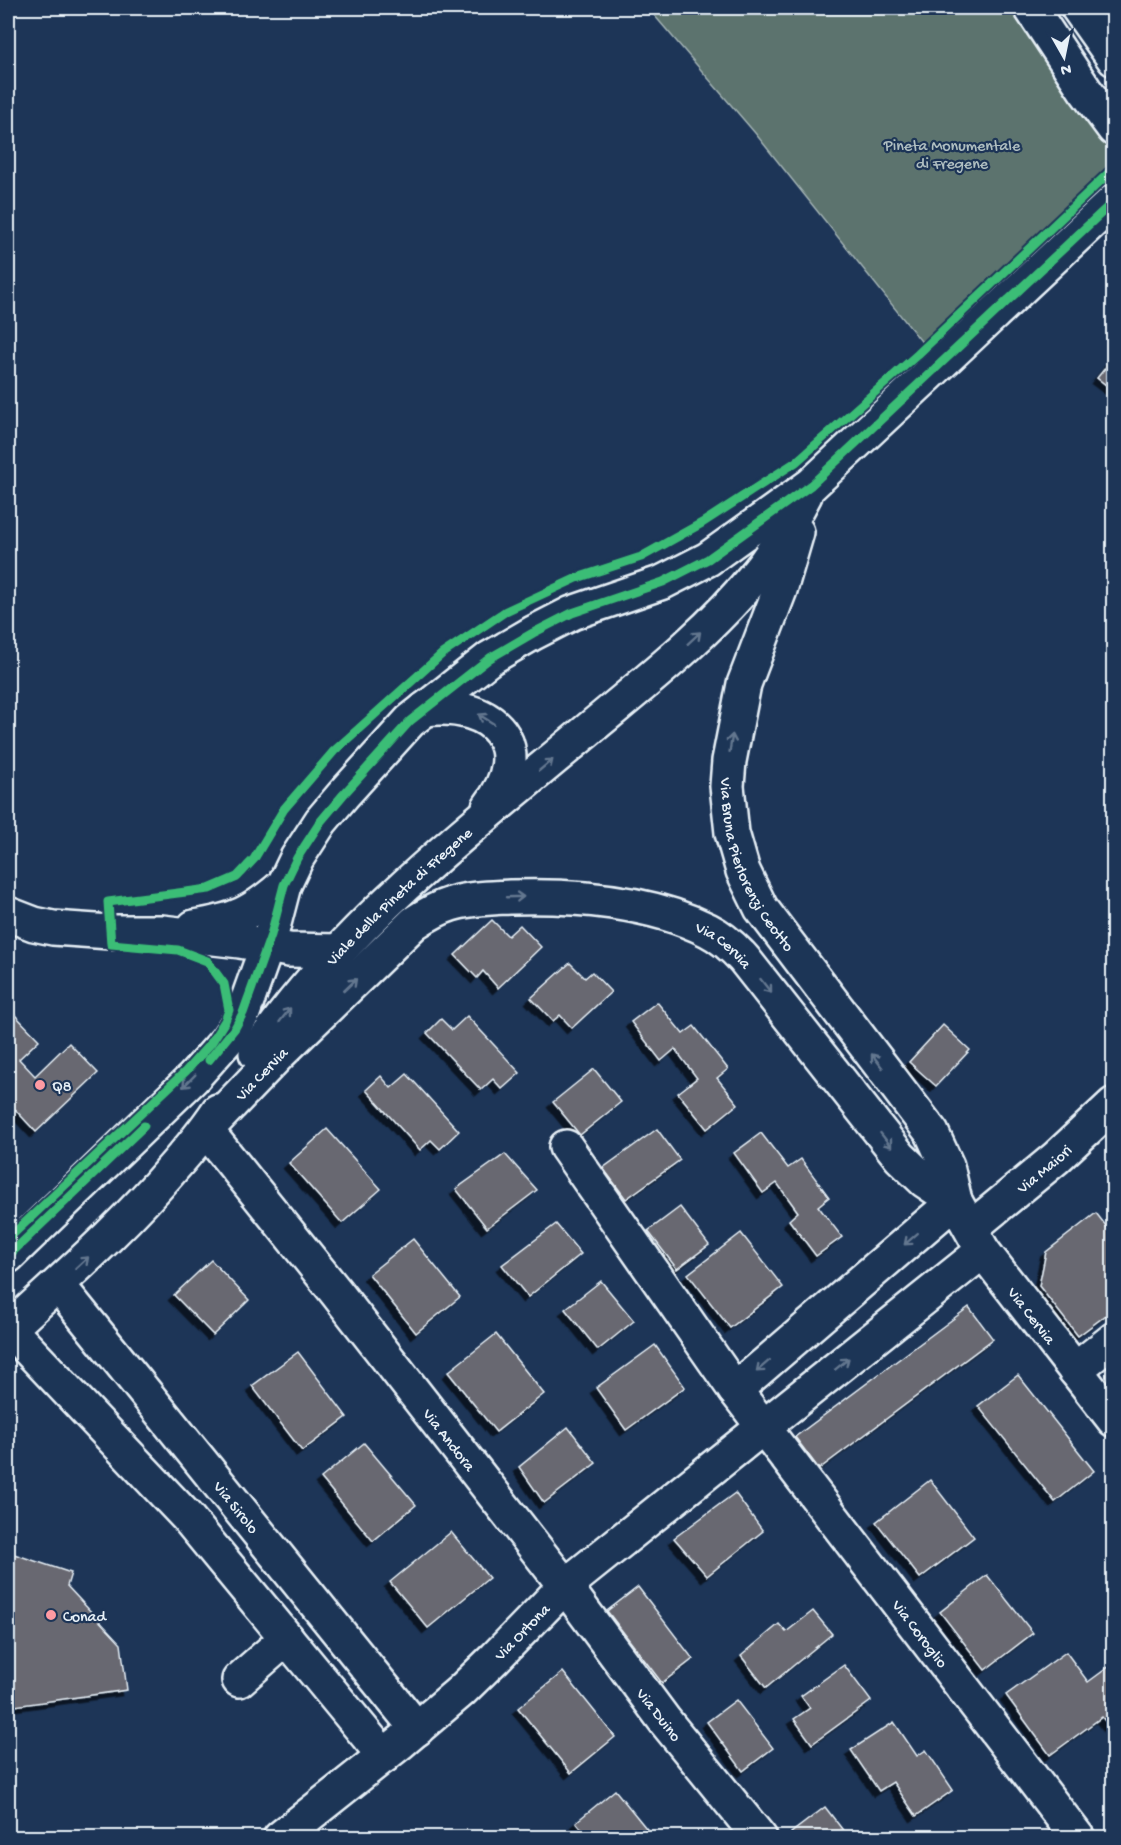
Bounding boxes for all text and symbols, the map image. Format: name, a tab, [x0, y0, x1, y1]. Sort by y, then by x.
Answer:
north arrow	[1034, 27, 1094, 87]
text: N	[1059, 58, 1072, 79]
park label: Pineta Monumentale di Fregene	[883, 138, 1021, 175]
one-way arrow	[687, 631, 702, 646]
one-way arrow	[477, 713, 494, 726]
one-way arrow	[726, 734, 737, 754]
one-way arrow	[538, 759, 554, 772]
street label: Via Bruna Pierlorenzi Ceotto	[714, 776, 797, 957]
street label: Viale della Pineta di Fregene	[323, 824, 478, 972]
one-way arrow	[505, 892, 525, 903]
street label: Via Cervia	[691, 919, 755, 975]
one-way arrow	[343, 977, 358, 992]
one-way arrow	[759, 978, 772, 994]
one-way arrow	[278, 1008, 291, 1024]
street label: Via Cervia	[232, 1044, 294, 1107]
one-way arrow	[871, 1053, 884, 1069]
one-way arrow	[182, 1074, 197, 1089]
marker: Q8	[33, 1078, 47, 1092]
place label: Q8	[52, 1079, 72, 1098]
one-way arrow	[880, 1131, 893, 1147]
street label: Via Maiori	[1014, 1142, 1077, 1200]
one-way arrow	[903, 1233, 919, 1246]
one-way arrow	[74, 1256, 89, 1270]
street label: Via Cervia	[1001, 1284, 1059, 1350]
one-way arrow	[834, 1358, 850, 1371]
one-way arrow	[756, 1359, 771, 1373]
street label: Via Andora	[416, 1405, 478, 1477]
street label: Via Sirolo	[207, 1478, 261, 1539]
street label: Via Coroglio	[886, 1597, 950, 1673]
street label: Via Ortona	[491, 1600, 556, 1667]
marker: Conad	[44, 1608, 58, 1622]
place label: Conad	[63, 1609, 107, 1628]
street label: Via Duino	[630, 1685, 684, 1747]

